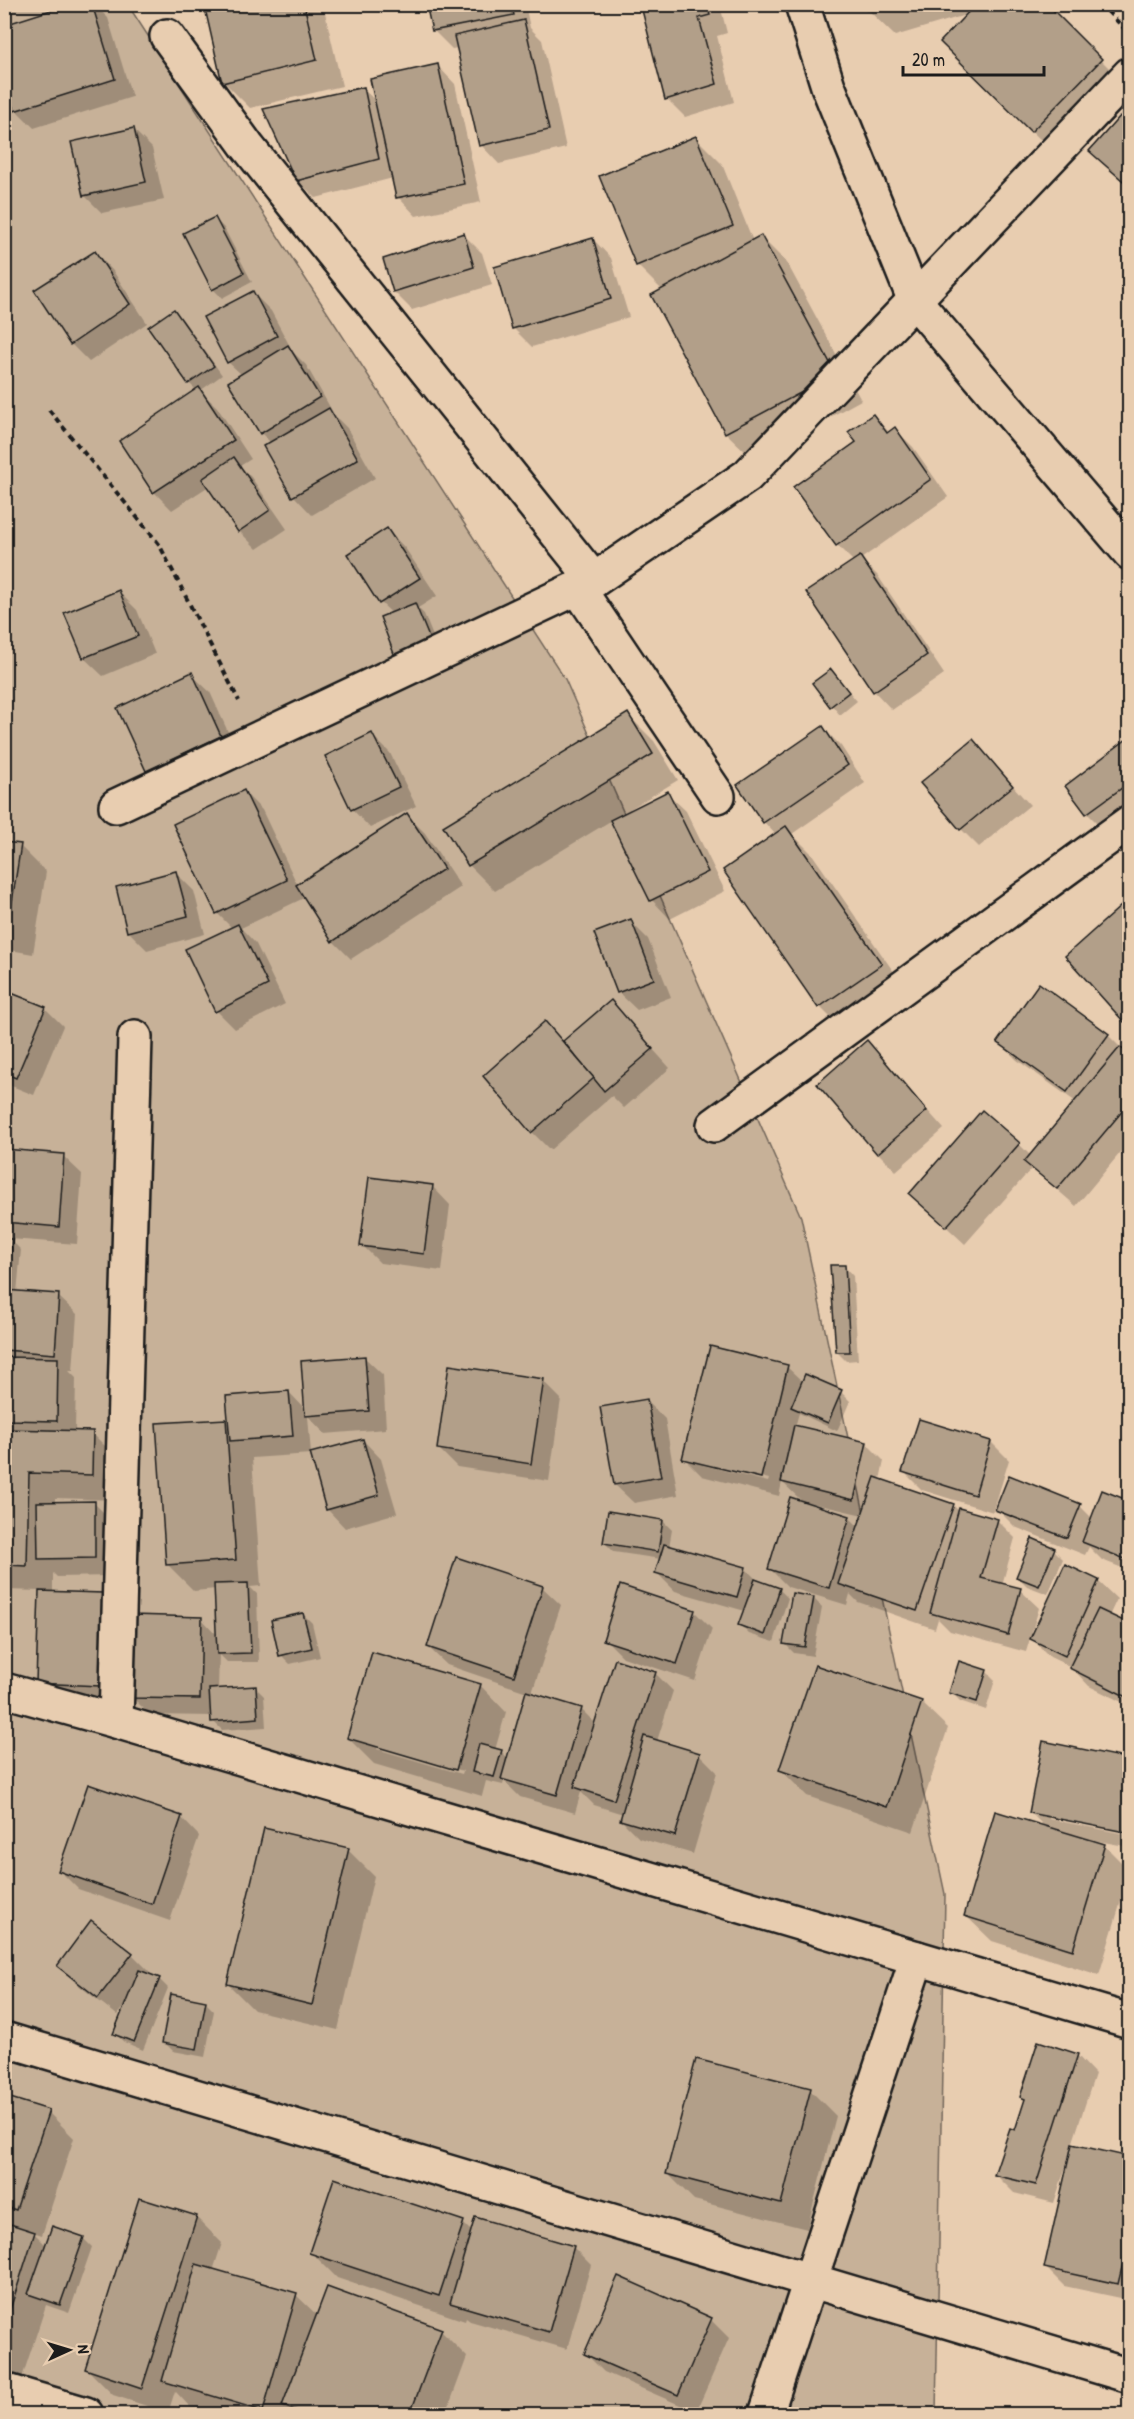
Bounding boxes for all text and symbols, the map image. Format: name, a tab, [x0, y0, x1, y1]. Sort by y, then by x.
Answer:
scale bar	[903, 39, 1044, 77]
text: 20 m	[912, 47, 945, 72]
north arrow	[39, 2320, 99, 2380]
text: N	[73, 2344, 95, 2354]

